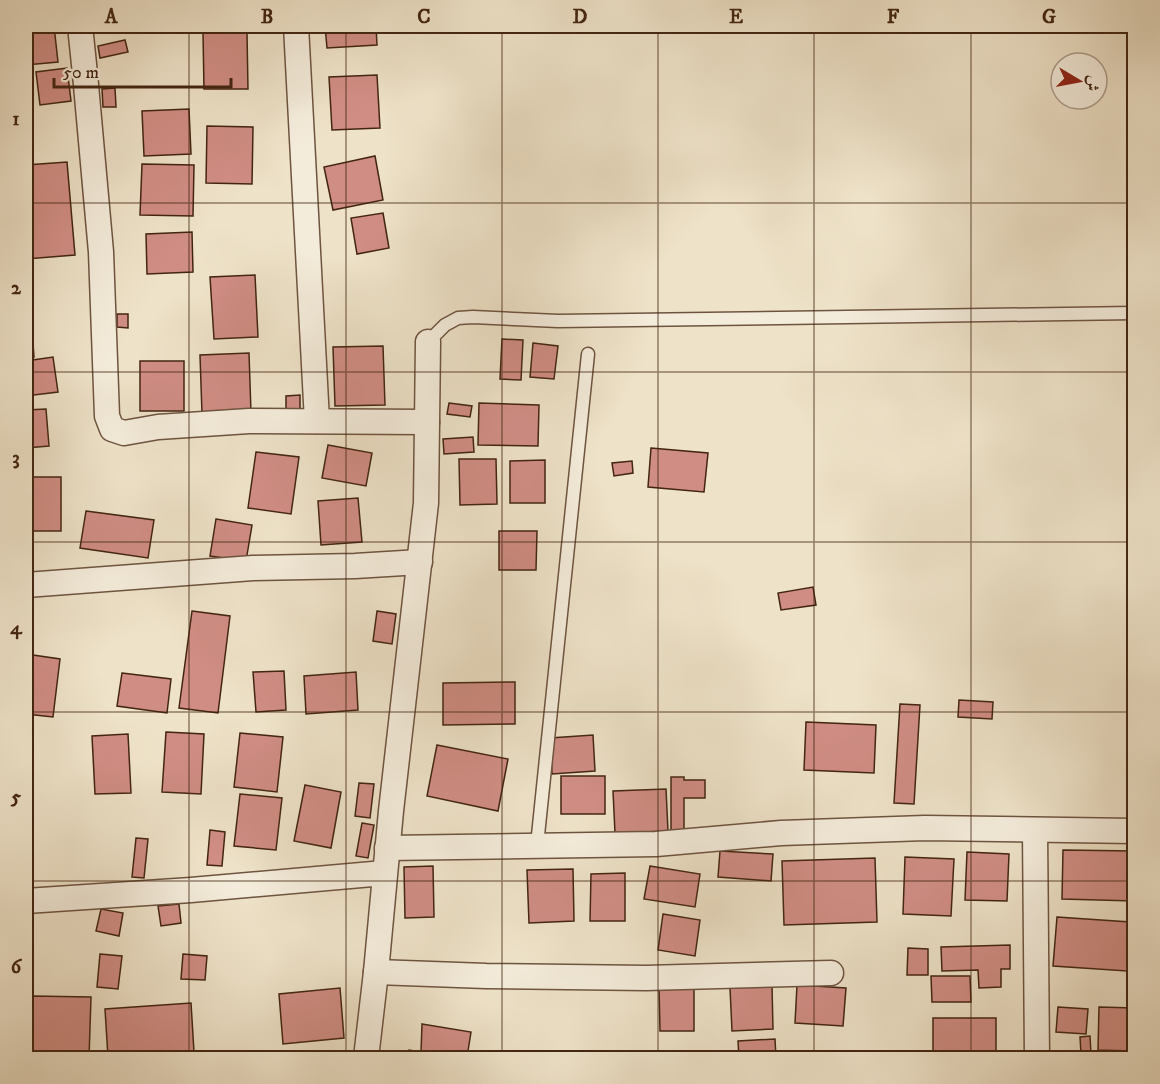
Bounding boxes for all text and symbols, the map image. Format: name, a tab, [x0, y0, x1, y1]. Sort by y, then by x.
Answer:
text: A	[104, 5, 119, 30]
text: B	[261, 5, 273, 30]
text: C	[417, 5, 431, 30]
text: D	[573, 5, 588, 30]
text: E	[729, 5, 743, 30]
text: F	[887, 5, 900, 30]
text: G	[1042, 5, 1056, 30]
scale bar	[54, 51, 231, 89]
north arrow	[1049, 51, 1109, 111]
text: 50 m	[63, 62, 99, 84]
text: ش	[1082, 74, 1104, 93]
text: 1	[12, 107, 20, 132]
text: 2	[11, 276, 22, 301]
text: 3	[12, 446, 20, 471]
text: 4	[10, 616, 23, 641]
text: 5	[10, 785, 21, 810]
text: 6	[11, 955, 23, 980]

